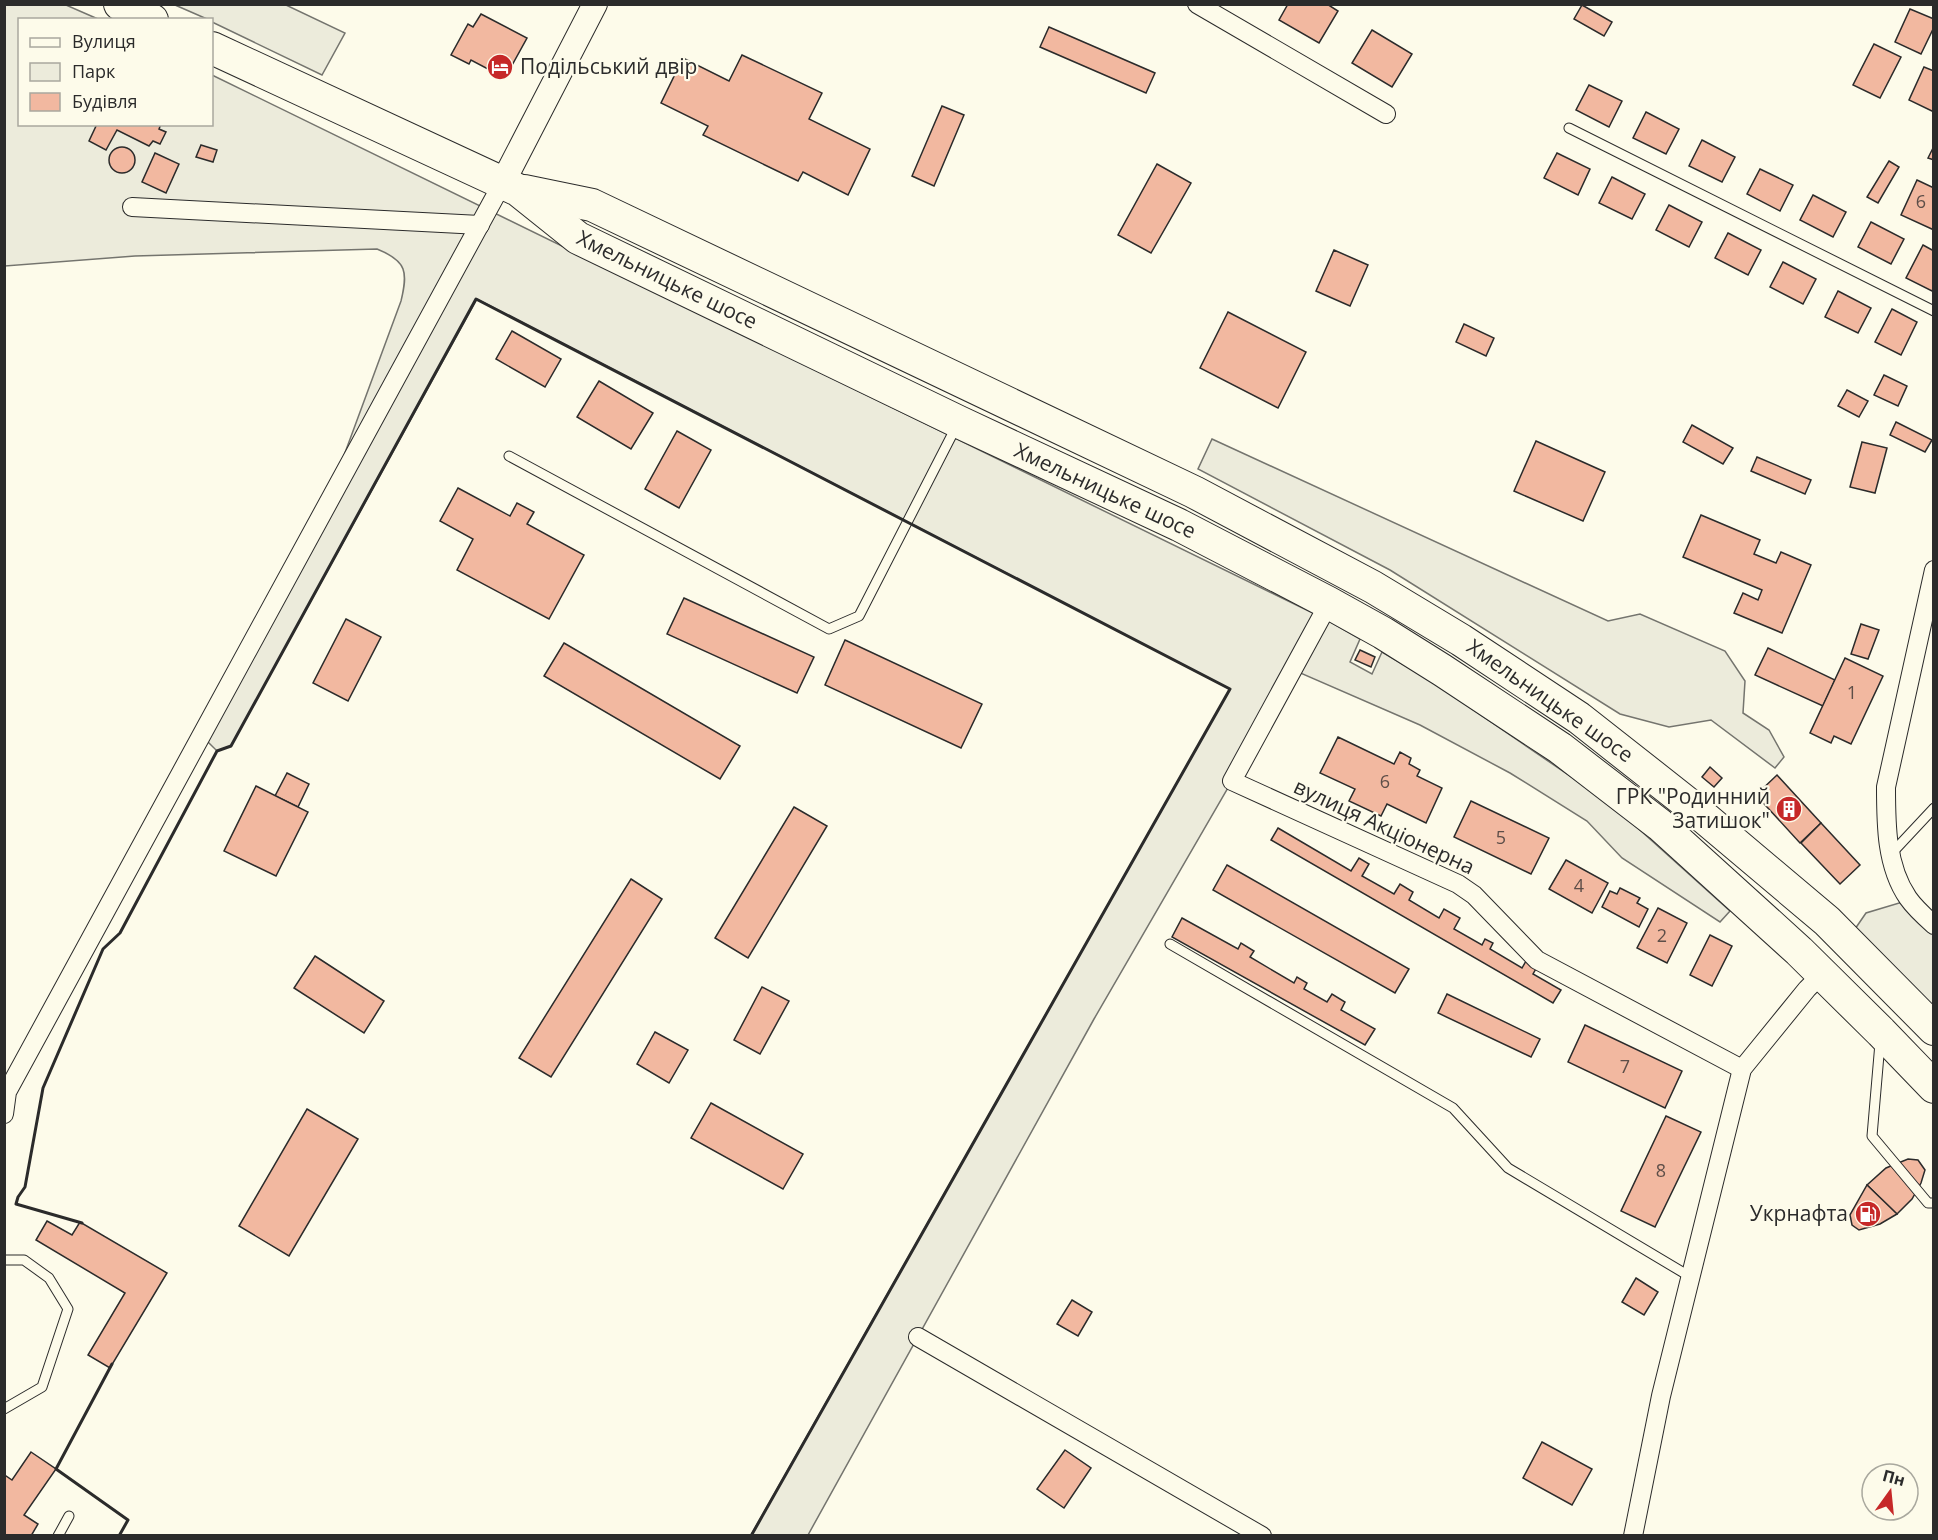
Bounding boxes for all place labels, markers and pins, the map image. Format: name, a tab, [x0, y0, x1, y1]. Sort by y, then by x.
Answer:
hotel icon: Подільський двір	[485, 52, 515, 82]
place label: Подільський двір	[520, 52, 697, 80]
place label: ГРК "Родинний Затишок"	[1616, 782, 1770, 834]
building icon: ГРК "Родинний Затишок"	[1774, 794, 1804, 824]
place label: Укрнафта	[1750, 1199, 1848, 1227]
fuel station icon: Укрнафта	[1853, 1199, 1883, 1229]

